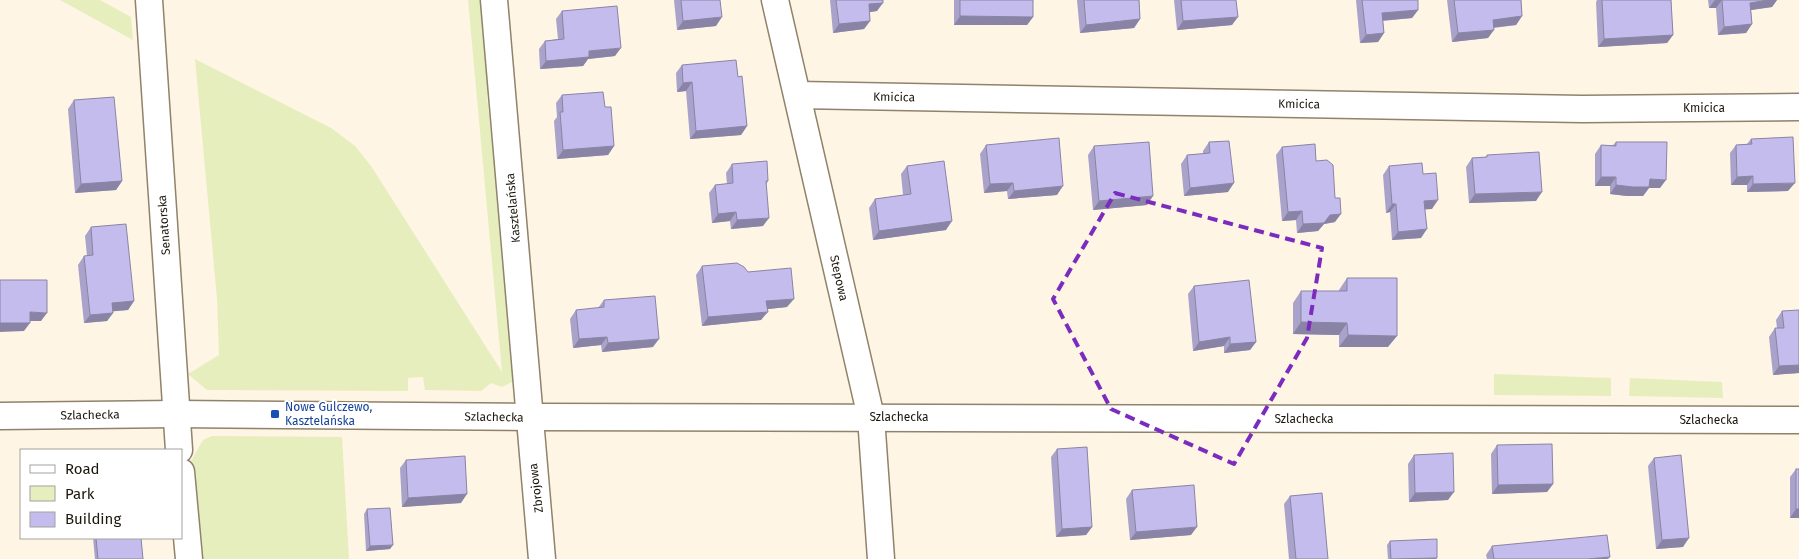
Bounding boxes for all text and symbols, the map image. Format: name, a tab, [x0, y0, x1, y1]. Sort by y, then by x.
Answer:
street label: Kmicica	[873, 90, 915, 104]
street label: Kmicica	[1278, 97, 1320, 111]
street label: Kmicica	[1683, 101, 1725, 115]
street label: Kasztelańska	[503, 172, 523, 244]
street label: Senatorska	[155, 194, 173, 256]
street label: Stepowa	[827, 254, 851, 302]
place label: Nowe Gulczewo, Kasztelańska	[285, 400, 372, 428]
street label: Szlachecka	[60, 407, 120, 423]
marker: Nowe Gulczewo, Kasztelańska	[269, 408, 281, 420]
street label: Szlachecka	[464, 409, 524, 425]
street label: Szlachecka	[869, 410, 929, 424]
street label: Szlachecka	[1274, 412, 1334, 426]
street label: Szlachecka	[1679, 413, 1739, 427]
legend	[20, 449, 182, 539]
text: Road	[65, 460, 100, 478]
street label: Zbrojowa	[526, 462, 546, 514]
text: Park	[65, 485, 95, 503]
text: Building	[65, 510, 121, 528]

